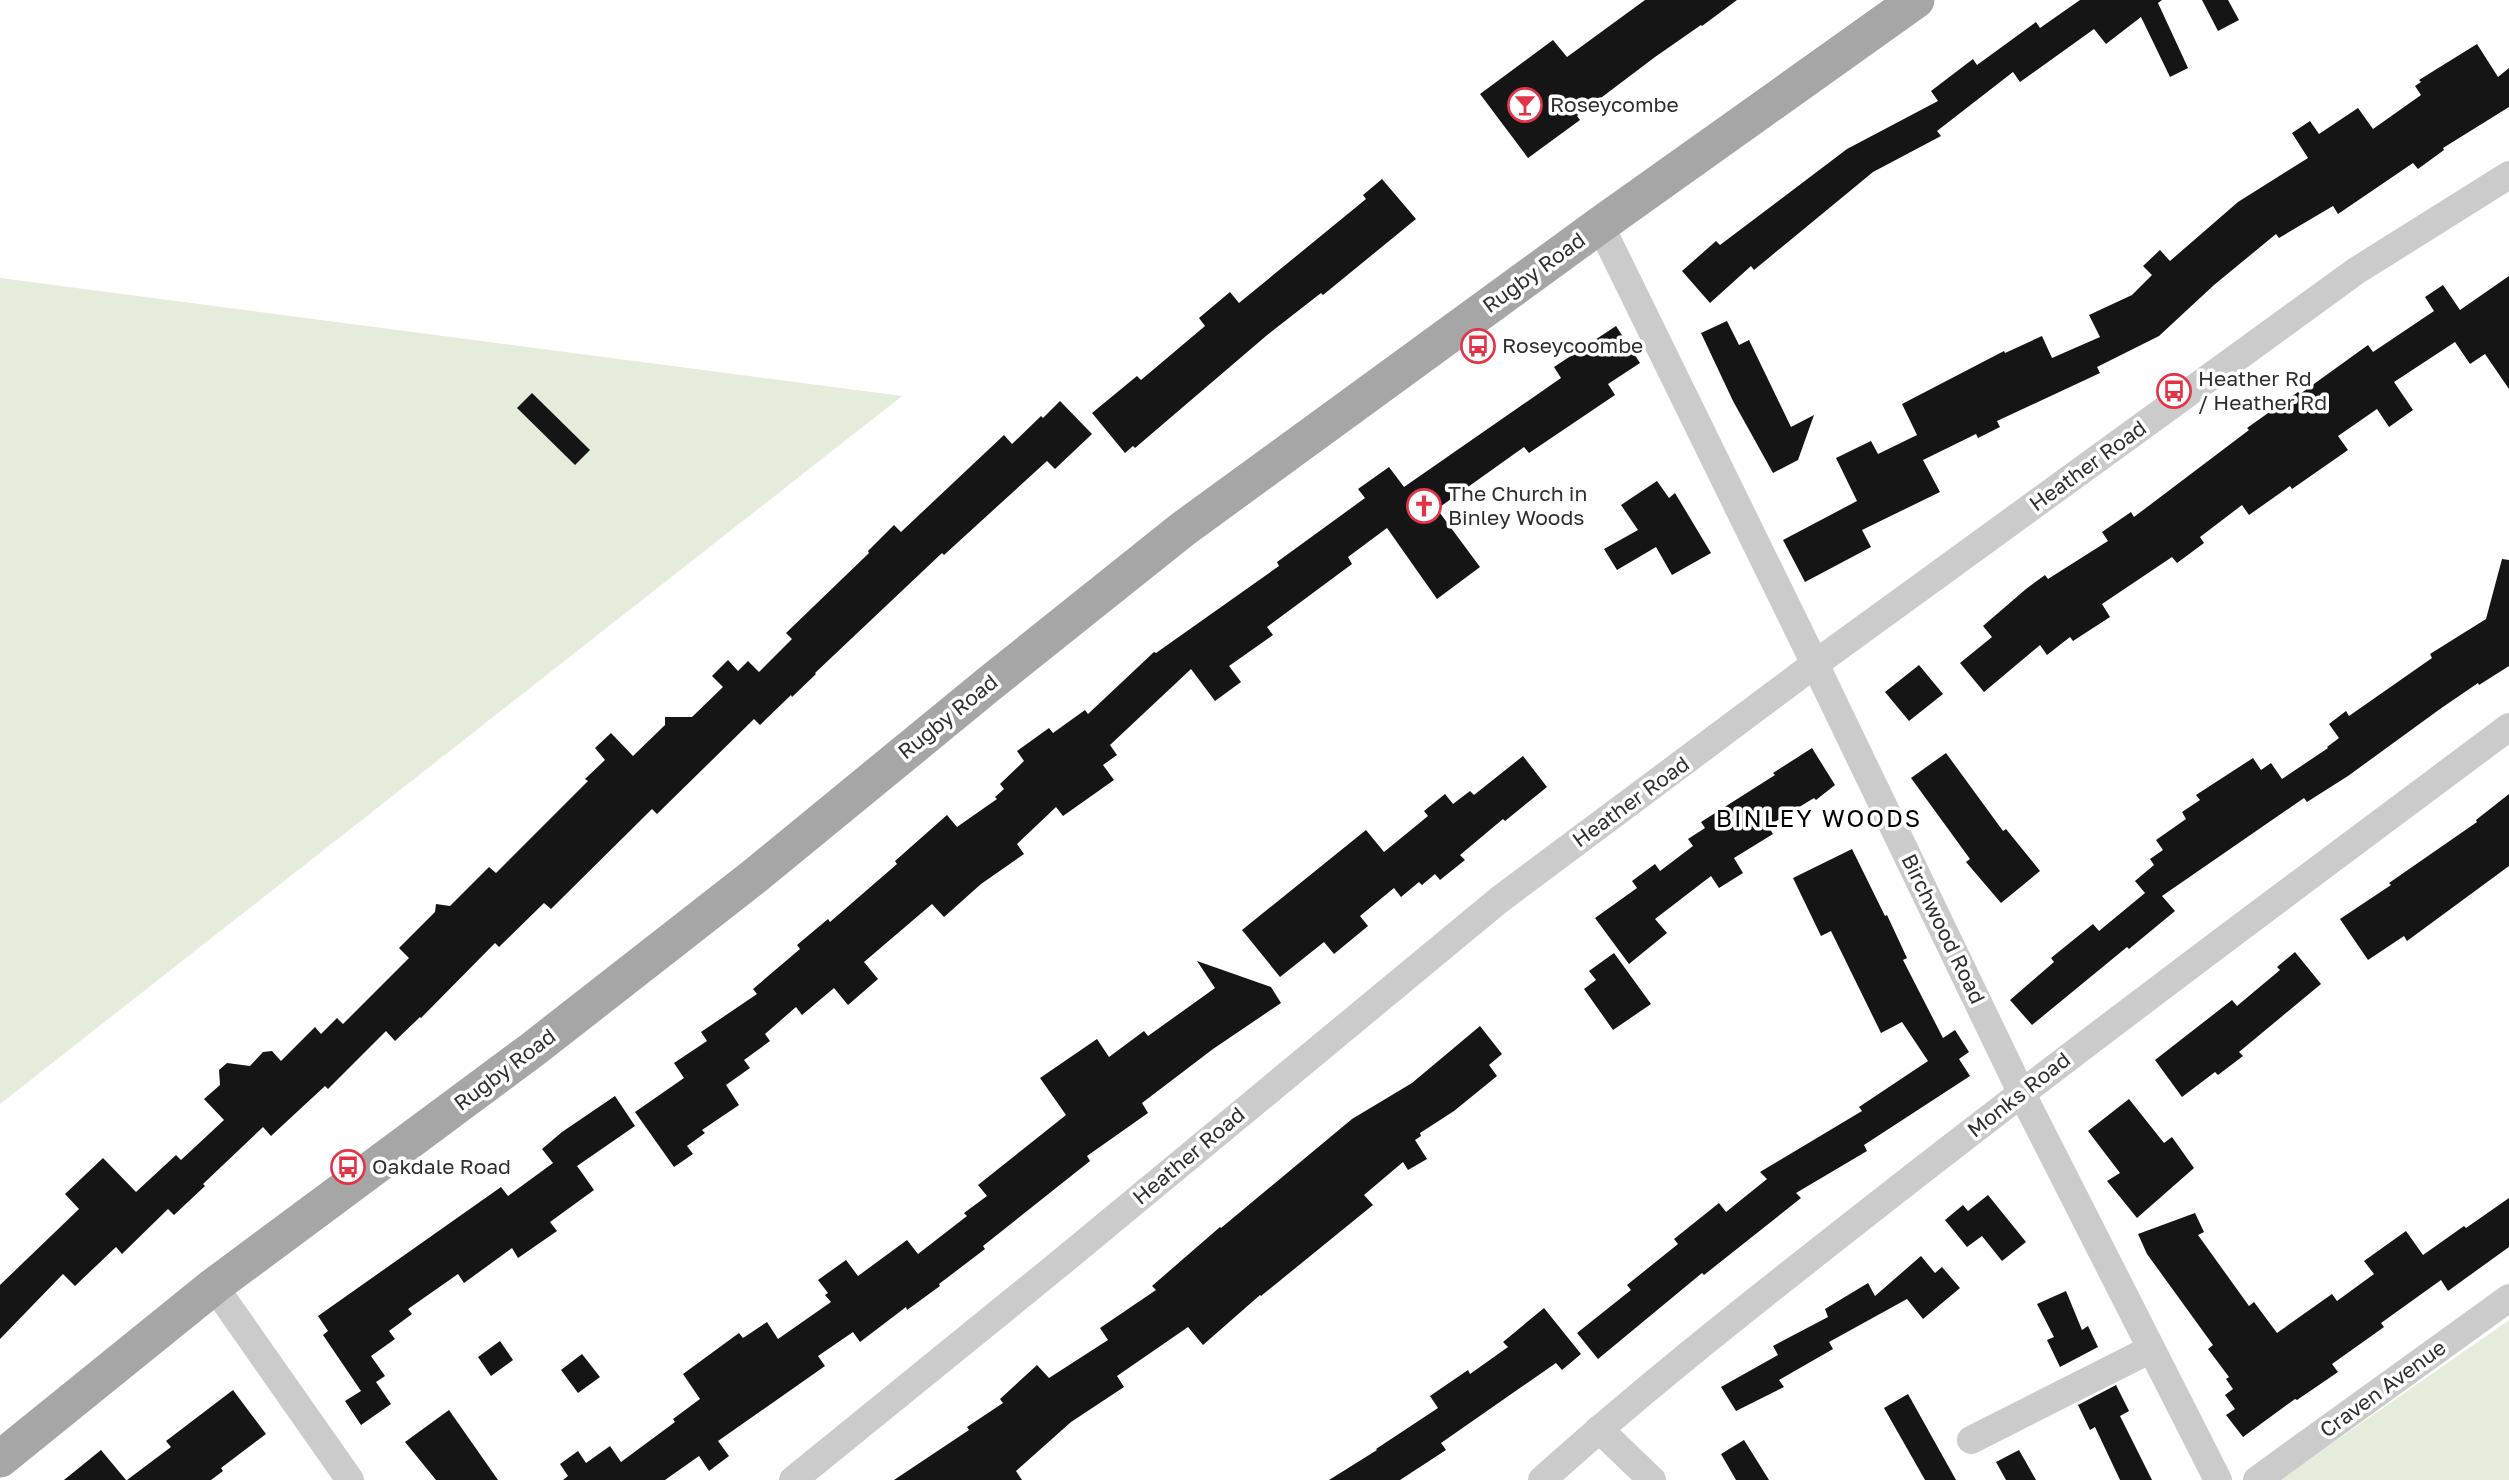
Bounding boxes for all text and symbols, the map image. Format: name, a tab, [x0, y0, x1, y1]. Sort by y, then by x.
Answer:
bar icon: Roseycombe	[1506, 86, 1544, 124]
place label: Roseycombe	[1550, 91, 1679, 117]
street label: Rugby Road	[1477, 226, 1590, 318]
bus stop icon: Roseycoombe	[1459, 327, 1497, 365]
place label: Roseycoombe	[1502, 332, 1643, 358]
place label: Heather Rd / Heather Rd	[2198, 365, 2327, 415]
bus stop icon: Heather Rd / Heather Rd	[2155, 372, 2193, 410]
street label: Heather Road	[2024, 414, 2151, 516]
place label: The Church in Binley Woods	[1448, 480, 1587, 530]
church icon: The Church in Binley Woods	[1405, 487, 1443, 525]
street label: Rugby Road	[892, 668, 1002, 764]
street label: Heather Road	[1567, 750, 1694, 852]
district label: BINLEY WOODS	[1716, 803, 1922, 832]
street label: Birchwood Road	[1896, 849, 1991, 1008]
street label: Rugby Road	[448, 1023, 560, 1116]
street label: Monks Road	[1962, 1046, 2075, 1142]
street label: Heather Road	[1127, 1101, 1250, 1210]
bus stop icon: Oakdale Road	[329, 1148, 367, 1186]
place label: Oakdale Road	[372, 1153, 511, 1179]
street label: Craven Avenue	[2314, 1334, 2451, 1443]

